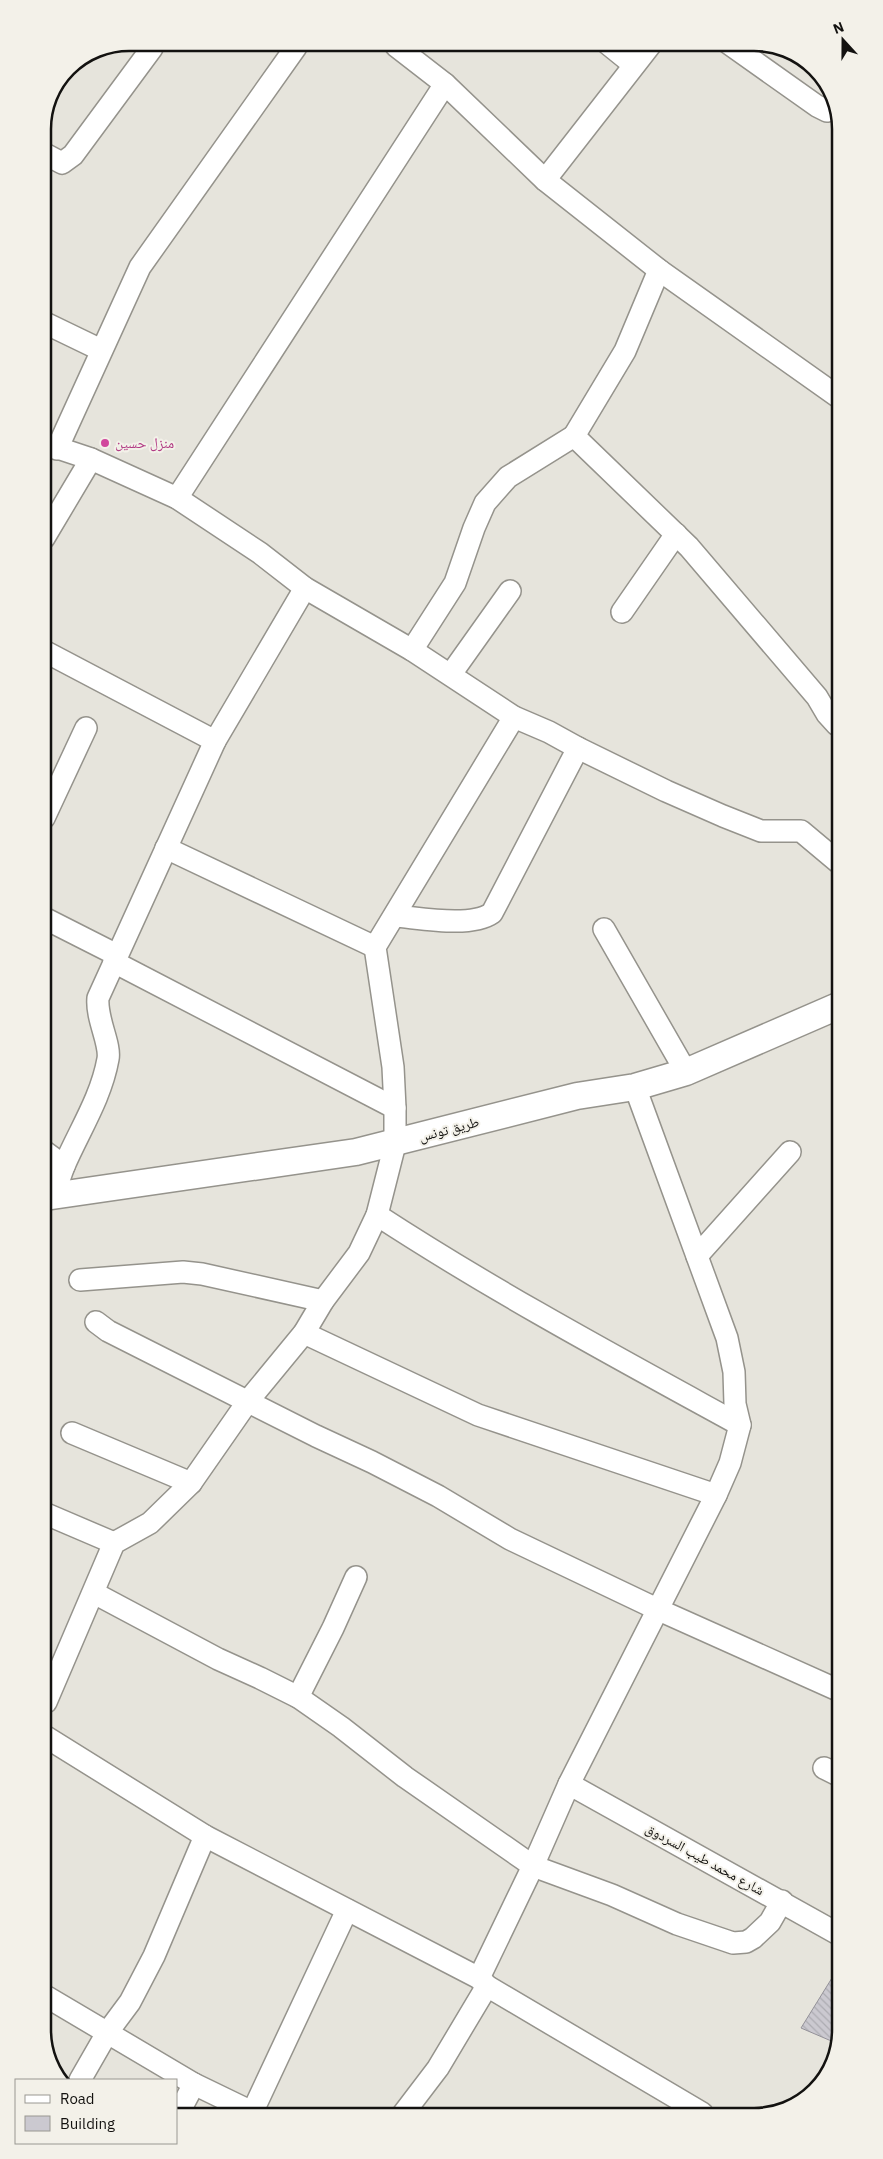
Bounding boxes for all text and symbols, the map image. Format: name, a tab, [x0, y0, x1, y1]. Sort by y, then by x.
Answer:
north arrow	[818, 15, 868, 65]
text: N	[830, 18, 846, 38]
place label: منزل حسين	[115, 434, 174, 452]
marker: منزل حسين	[99, 437, 111, 449]
street label: طريق تونس	[417, 1112, 481, 1147]
street label: شارع محمد طيب السردوق	[642, 1819, 768, 1900]
legend	[15, 2079, 178, 2144]
text: Road	[60, 2089, 95, 2108]
text: Building	[60, 2114, 115, 2133]

